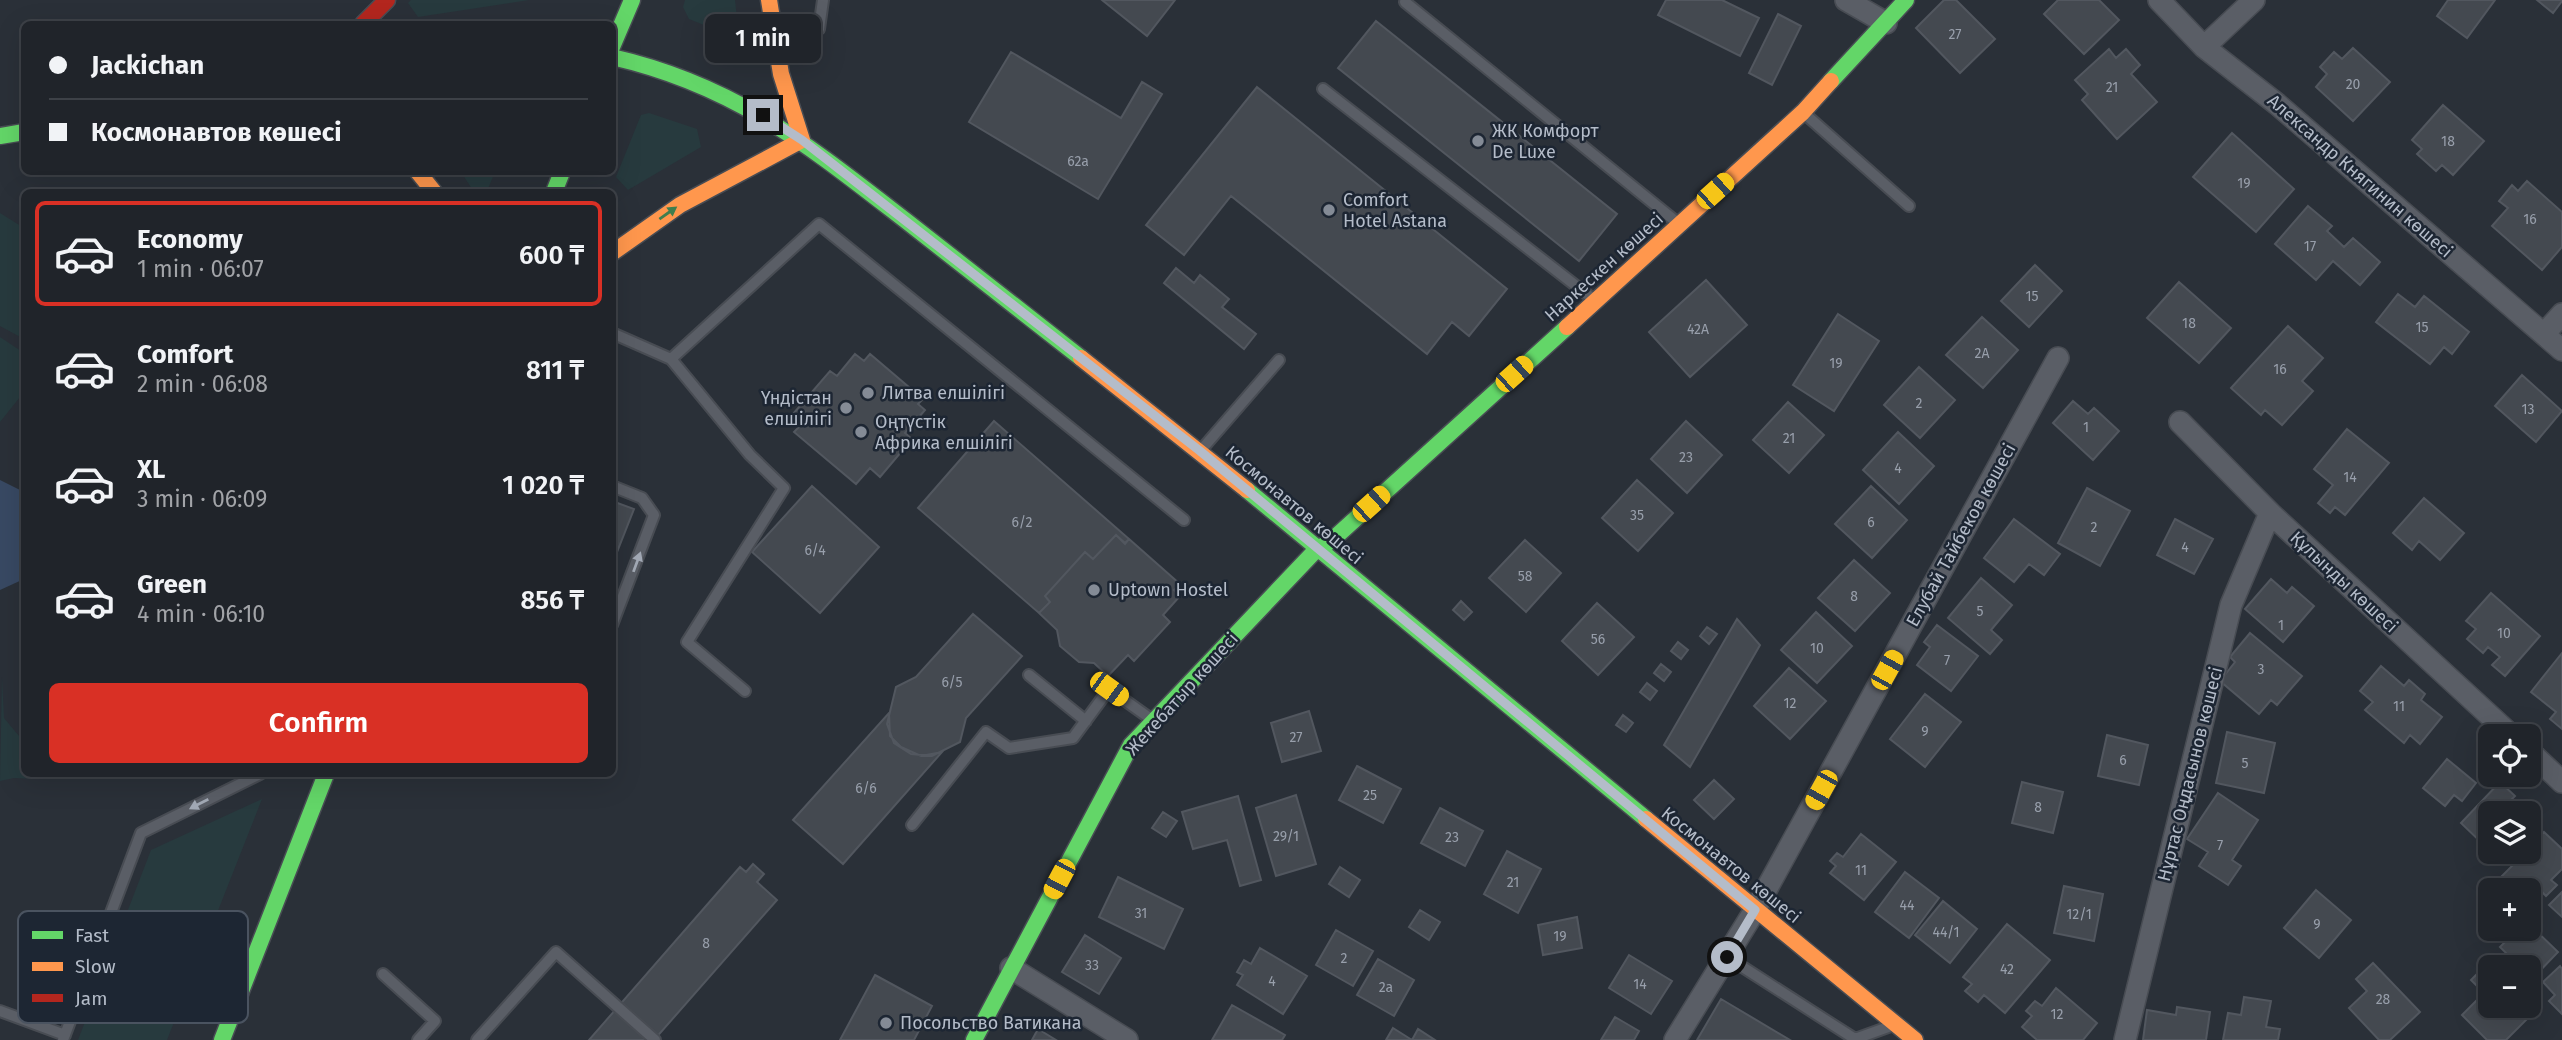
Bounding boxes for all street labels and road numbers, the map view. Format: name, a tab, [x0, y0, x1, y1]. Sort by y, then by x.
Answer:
street label: Александр Княгинин көшесі	[2263, 90, 2457, 262]
street label: Наркескен көшесі	[1540, 208, 1668, 326]
street label: Елубай Тайбеков көшесі	[1901, 440, 2021, 630]
street label: Космонавтов көшесі	[1221, 441, 1367, 569]
street label: Құлынды көшесі	[2286, 527, 2402, 637]
street label: Жекебатыр көшесі	[1121, 628, 1243, 760]
street label: Нұртас Оңдасынов көшесі	[2153, 664, 2227, 884]
street label: Космонавтов көшесі	[1657, 802, 1805, 928]

